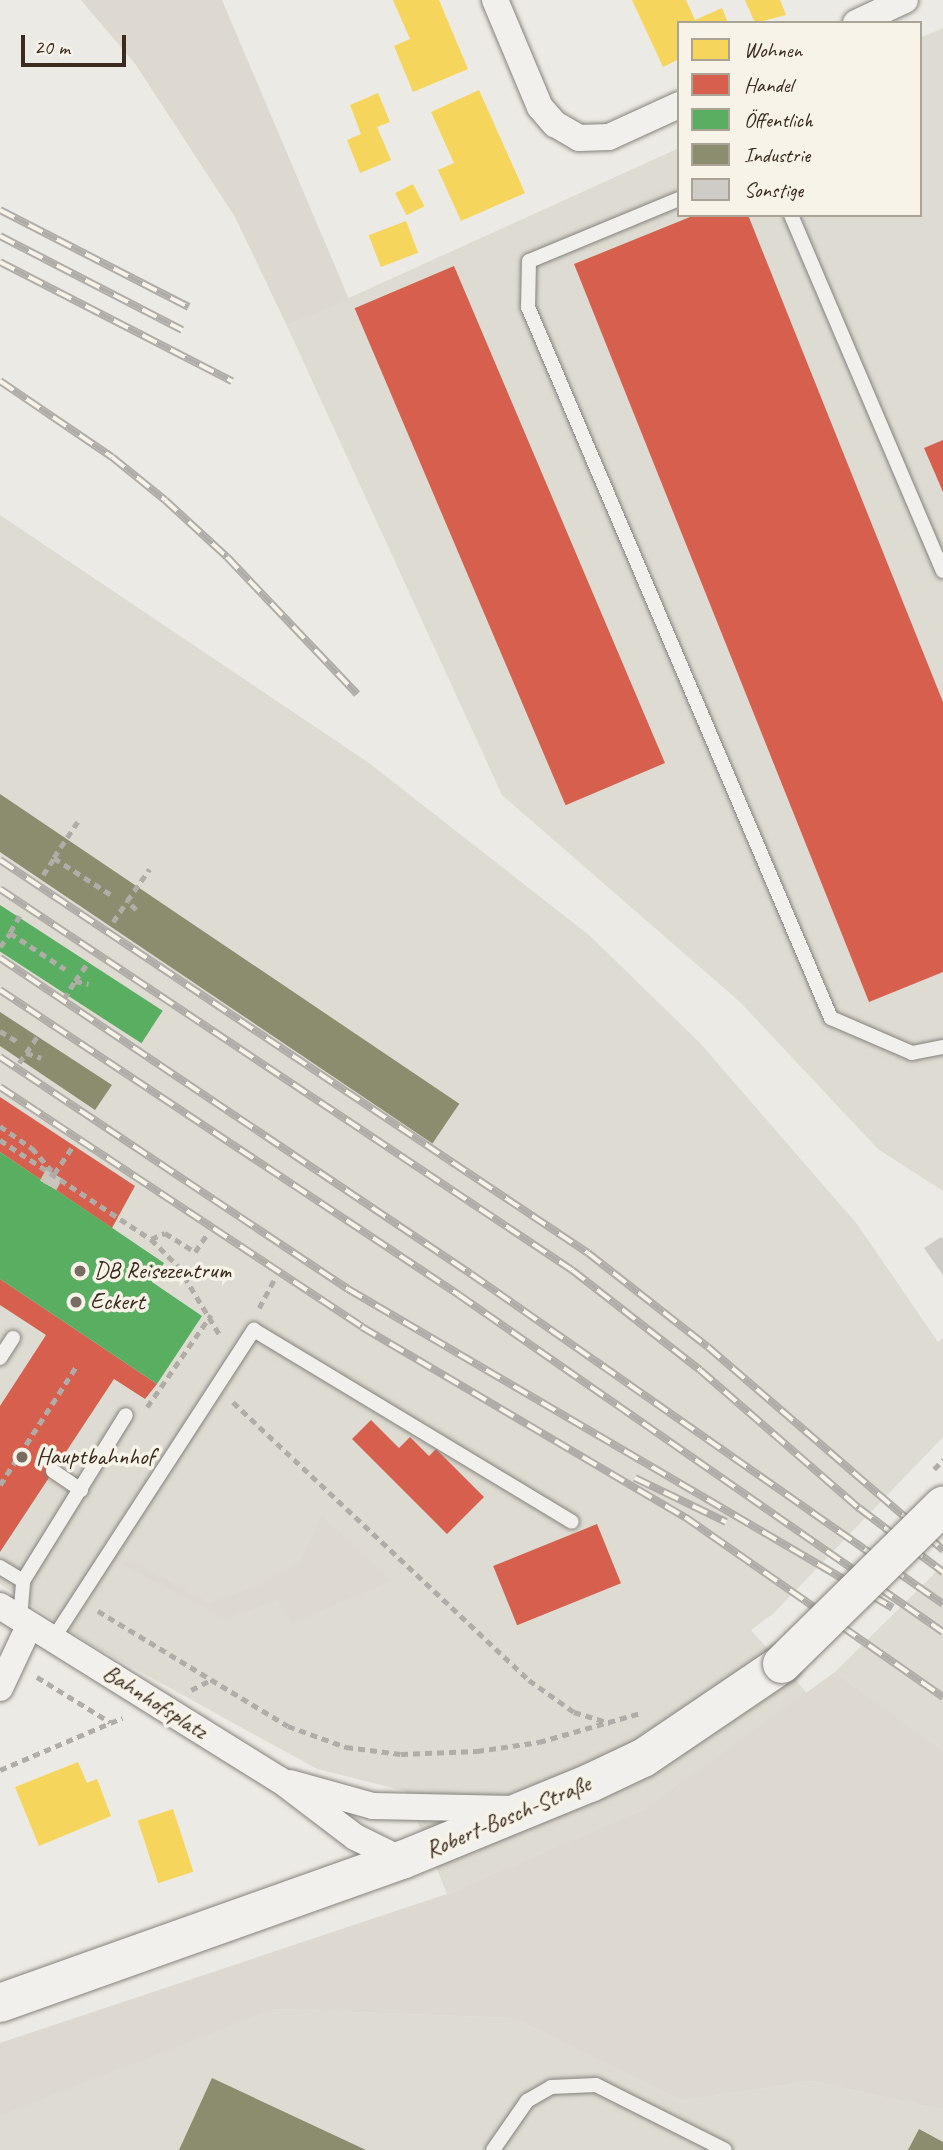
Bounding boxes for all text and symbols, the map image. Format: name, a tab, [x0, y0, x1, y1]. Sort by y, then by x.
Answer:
scale bar	[24, 21, 130, 65]
legend	[677, 21, 922, 217]
text: 20 m	[34, 34, 70, 60]
text: Wohnen	[744, 37, 802, 63]
text: Handel	[744, 72, 793, 98]
text: Öffentlich	[744, 107, 813, 133]
text: Industrie	[744, 142, 810, 168]
text: Sonstige	[744, 177, 803, 203]
place label: DB Reisezentrum	[94, 1257, 232, 1285]
marker: DB Reisezentrum	[72, 1263, 88, 1279]
place label: Eckert	[90, 1288, 144, 1316]
marker: Eckert	[68, 1294, 84, 1310]
place label: Hauptbahnhof	[36, 1443, 154, 1471]
marker: Hauptbahnhof	[14, 1449, 30, 1465]
street label: Bahnhofsplatz	[97, 1659, 213, 1745]
street label: Robert-Bosch-Straße	[421, 1769, 595, 1865]

